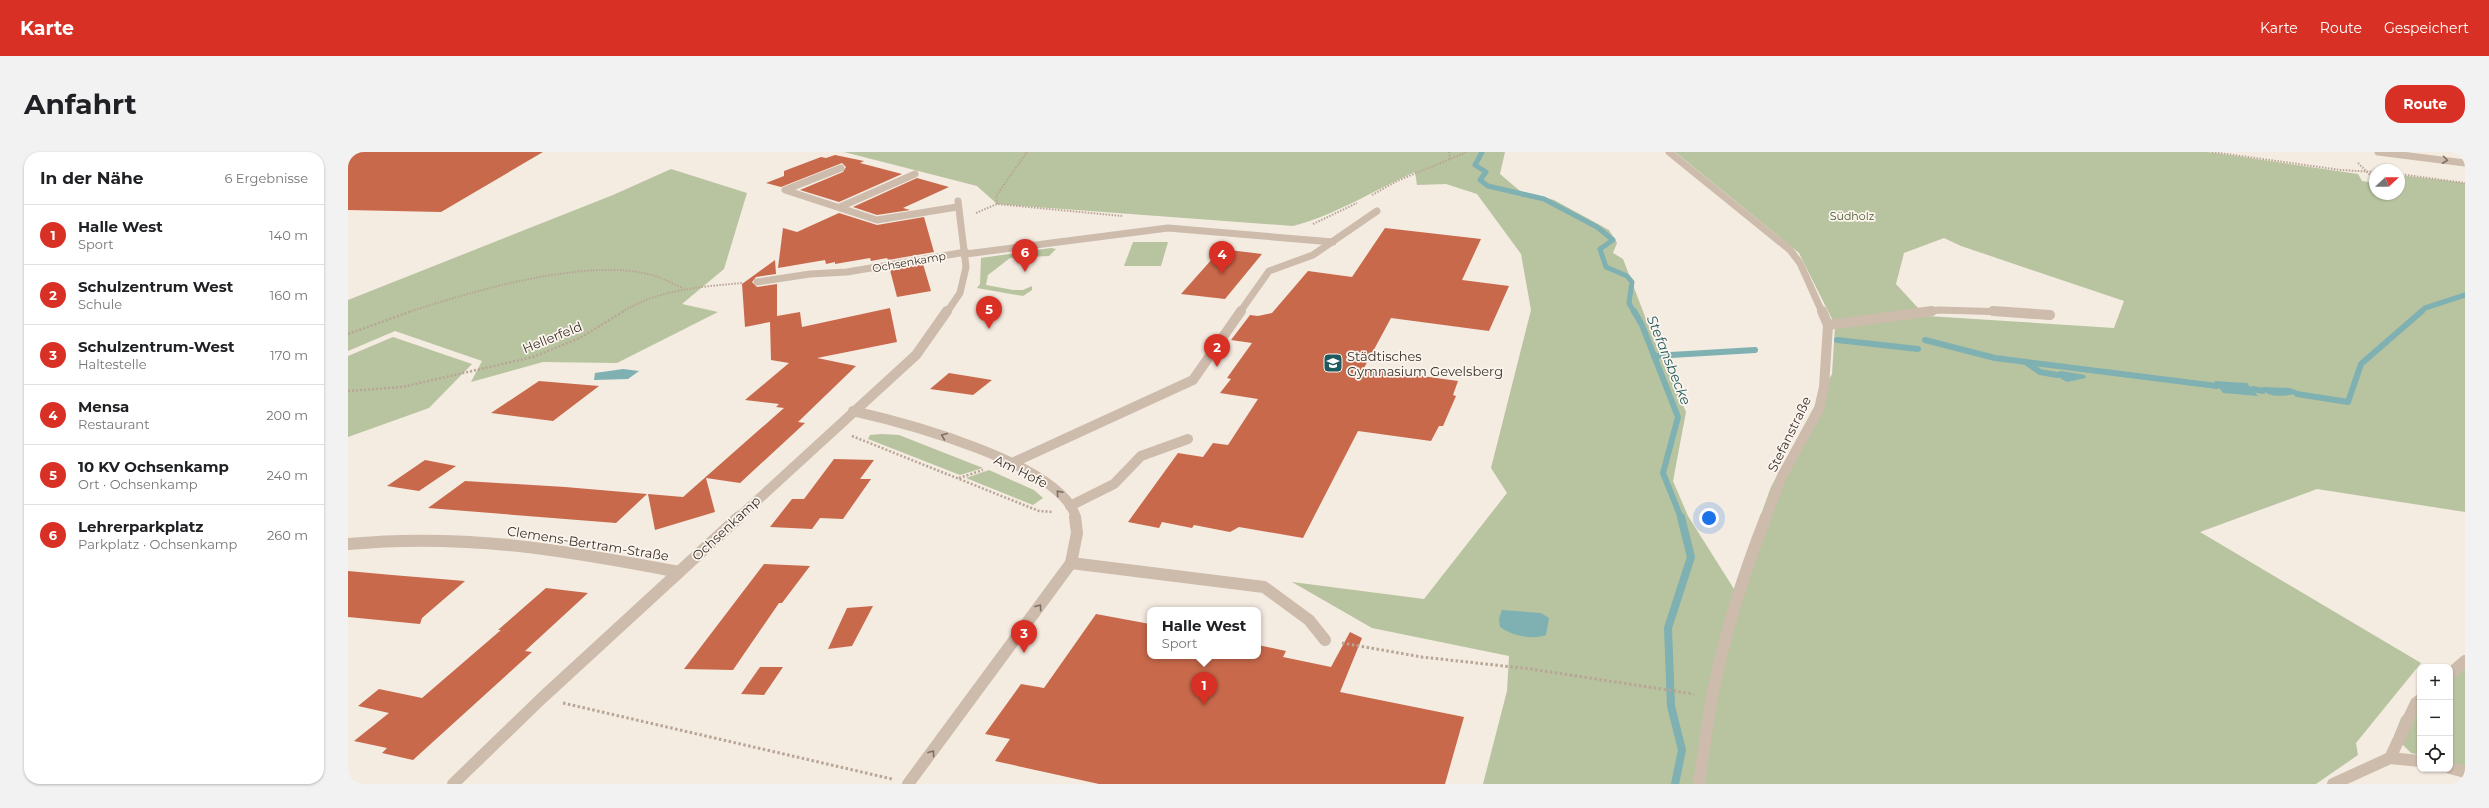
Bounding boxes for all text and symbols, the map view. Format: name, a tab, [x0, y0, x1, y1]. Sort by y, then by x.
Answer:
text: Karte	[20, 17, 74, 40]
text: Karte	[2260, 19, 2298, 37]
text: Route	[2320, 19, 2362, 37]
text: Gespeichert	[2384, 19, 2469, 37]
button: Route	[2385, 85, 2465, 123]
text: Anfahrt	[24, 87, 137, 121]
one-way arrow	[2441, 156, 2448, 165]
north arrow	[2369, 164, 2405, 200]
text: In der Nähe	[40, 168, 144, 188]
text: 6 Ergebnisse	[225, 170, 308, 186]
park label: Südholz	[1830, 209, 1875, 223]
text: Halle West	[78, 217, 163, 236]
text: 1	[50, 227, 56, 243]
text: 140 m	[269, 227, 308, 243]
text: Sport	[78, 236, 114, 252]
pin: 6	[1012, 239, 1038, 272]
pin: 4	[1209, 241, 1235, 274]
street label: Ochsenkamp	[871, 249, 947, 275]
text: Schulzentrum West	[78, 277, 233, 296]
text: 2	[49, 287, 57, 303]
text: 160 m	[270, 287, 308, 303]
text: Schule	[78, 296, 122, 312]
pin: 5	[976, 296, 1002, 329]
water label: Stefansbecke	[1643, 313, 1695, 407]
street label: Hellerfeld	[520, 318, 584, 356]
pin: 2	[1204, 334, 1230, 367]
text: Schulzentrum-West	[78, 337, 234, 356]
text: 3	[49, 347, 57, 363]
text: 170 m	[270, 347, 308, 363]
place label: Städtisches Gymnasium Gevelsberg	[1347, 348, 1503, 379]
school or university icon: Städtisches Gymnasium Gevelsberg	[1322, 352, 1344, 374]
text: Haltestelle	[78, 356, 147, 372]
street label: Stefanstraße	[1764, 393, 1814, 474]
text: Mensa	[78, 397, 129, 416]
text: 4	[49, 407, 57, 423]
text: 200 m	[266, 407, 308, 423]
text: Restaurant	[78, 416, 149, 432]
one-way arrow	[940, 433, 948, 441]
street label: Am Hofe	[992, 451, 1050, 491]
text: 10 KV Ochsenkamp	[78, 457, 229, 476]
text: 5	[49, 467, 57, 483]
text: 240 m	[267, 467, 308, 483]
text: Ort · Ochsenkamp	[78, 476, 198, 492]
one-way arrow	[1057, 490, 1064, 498]
street label: Ochsenkamp	[688, 492, 764, 564]
your location	[1699, 508, 1719, 528]
text: Lehrerparkplatz	[78, 517, 204, 536]
street label: Clemens-Bertram-Straße	[506, 522, 670, 564]
text: 6	[49, 527, 57, 543]
text: 260 m	[267, 527, 308, 543]
text: Parkplatz · Ochsenkamp	[78, 536, 237, 552]
one-way arrow	[1034, 604, 1041, 611]
popup	[1147, 607, 1261, 659]
text: Halle West	[1162, 616, 1246, 635]
pin: 3	[1011, 620, 1037, 653]
text: Sport	[1162, 635, 1197, 651]
map controls	[2417, 664, 2453, 772]
button: +	[2417, 664, 2453, 700]
pin: 1	[1191, 672, 1217, 705]
button: −	[2417, 700, 2453, 736]
button: locate	[2417, 736, 2453, 772]
one-way arrow	[927, 750, 934, 757]

